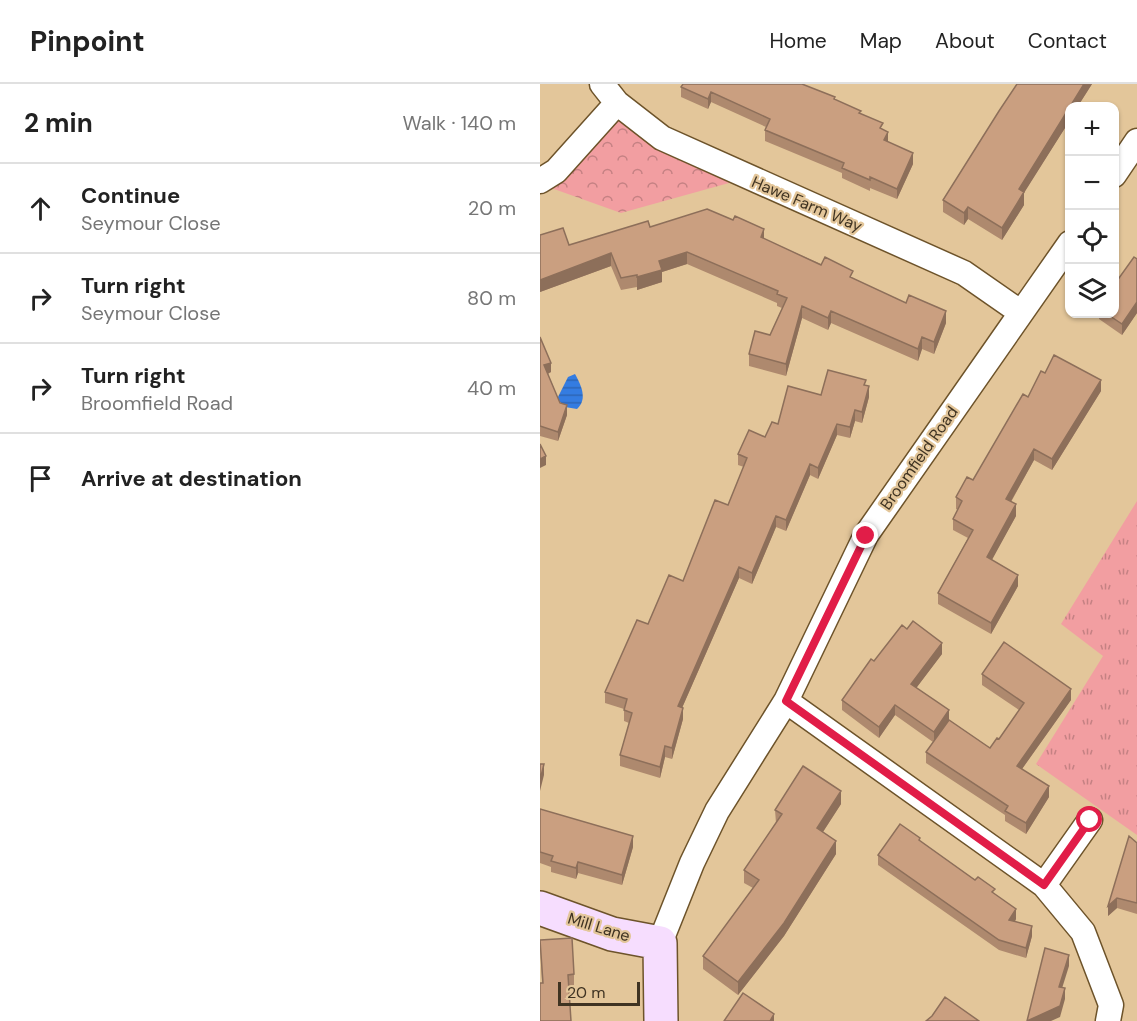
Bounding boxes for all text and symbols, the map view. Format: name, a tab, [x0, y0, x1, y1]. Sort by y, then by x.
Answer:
text: Pinpoint	[30, 23, 145, 60]
text: Home	[769, 27, 827, 55]
text: Map	[860, 27, 902, 55]
text: About	[935, 27, 995, 55]
text: Contact	[1028, 27, 1107, 55]
map controls	[1065, 102, 1119, 318]
button: +	[1065, 102, 1119, 156]
text: 2 min	[24, 106, 93, 140]
text: Walk · 140 m	[402, 110, 516, 136]
button: −	[1065, 156, 1119, 210]
street label: Hawe Farm Way	[749, 171, 865, 237]
text: Continue	[81, 181, 180, 210]
icon: ahead	[24, 192, 57, 225]
text: 20 m	[468, 195, 516, 221]
text: Seymour Close	[81, 210, 221, 236]
button: locate	[1065, 210, 1119, 264]
button: layers	[1065, 264, 1119, 318]
text: Turn right	[81, 271, 186, 300]
icon: right	[24, 282, 57, 315]
text: 80 m	[467, 285, 516, 311]
text: Seymour Close	[81, 300, 221, 326]
text: Turn right	[81, 361, 186, 390]
icon: right	[24, 372, 57, 405]
text: 40 m	[467, 375, 516, 401]
text: Broomfield Road	[81, 390, 233, 416]
street label: Broomfield Road	[875, 402, 963, 514]
icon: arrive	[24, 462, 57, 495]
text: Arrive at destination	[81, 464, 302, 493]
route end	[852, 522, 878, 548]
route start	[1076, 806, 1102, 832]
street label: Mill Lane	[565, 908, 633, 946]
scale bar	[558, 979, 640, 1006]
text: 20 m	[567, 982, 606, 1003]

